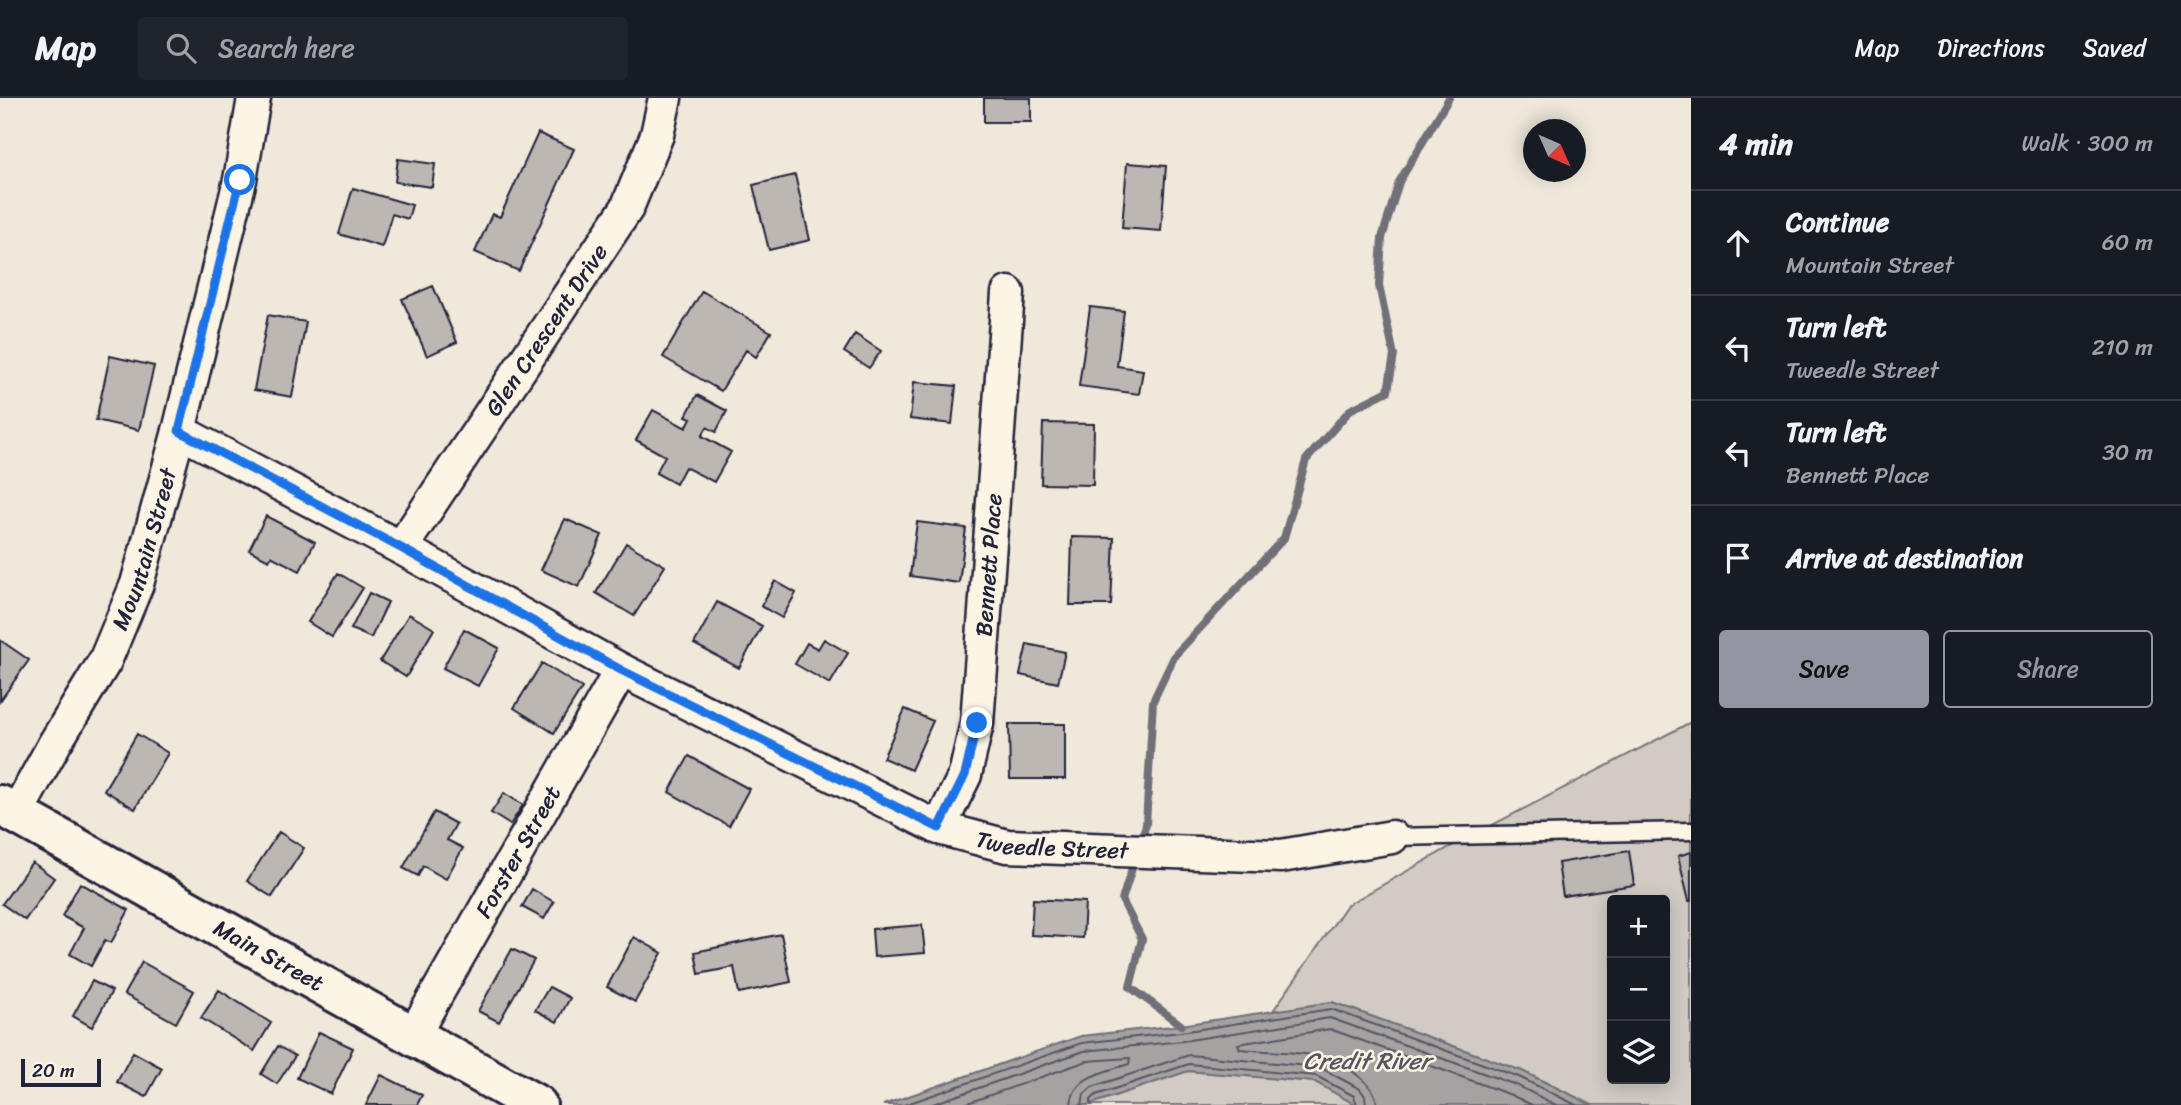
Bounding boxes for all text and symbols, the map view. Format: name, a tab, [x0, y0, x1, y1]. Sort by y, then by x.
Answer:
search box	[138, 17, 628, 80]
text: Map	[35, 19, 96, 77]
text: Search here	[218, 25, 355, 71]
text: Map	[1855, 27, 1899, 69]
text: Directions	[1937, 27, 2045, 69]
text: Saved	[2083, 27, 2146, 69]
icon: search	[162, 29, 200, 67]
text: 4 min	[1719, 117, 1793, 171]
north arrow	[1523, 119, 1586, 182]
text: Walk · 300 m	[2021, 123, 2153, 164]
route start	[224, 164, 255, 195]
text: Continue	[1786, 199, 1889, 245]
text: 60 m	[2102, 222, 2153, 263]
icon: ahead	[1719, 224, 1757, 262]
street label: Glen Crescent Drive	[473, 235, 619, 425]
text: Mountain Street	[1786, 245, 1954, 286]
text: Turn left	[1786, 304, 1886, 350]
text: 210 m	[2092, 327, 2153, 368]
icon: left	[1719, 329, 1757, 367]
text: Tweedle Street	[1786, 350, 1939, 391]
text: Turn left	[1786, 409, 1886, 455]
text: 30 m	[2102, 432, 2153, 473]
icon: left	[1719, 434, 1757, 472]
text: Bennett Place	[1786, 455, 1929, 496]
street label: Mountain Street	[100, 462, 189, 637]
street label: Bennett Place	[963, 492, 1014, 638]
text: Arrive at destination	[1786, 535, 2023, 581]
icon: arrive	[1719, 539, 1757, 577]
button: Save	[1719, 630, 1929, 708]
button: Share	[1943, 630, 2153, 708]
route end	[961, 707, 992, 738]
street label: Forster Street	[463, 777, 572, 926]
street label: Tweedle Street	[971, 818, 1131, 871]
map controls	[1607, 895, 1670, 1084]
button: +	[1607, 895, 1670, 958]
street label: Main Street	[206, 908, 332, 1003]
button: −	[1607, 958, 1670, 1021]
button: layers	[1607, 1021, 1670, 1084]
water label: Credit River	[1304, 1040, 1435, 1082]
text: 20 m	[32, 1054, 75, 1087]
scale bar	[21, 1056, 102, 1088]

